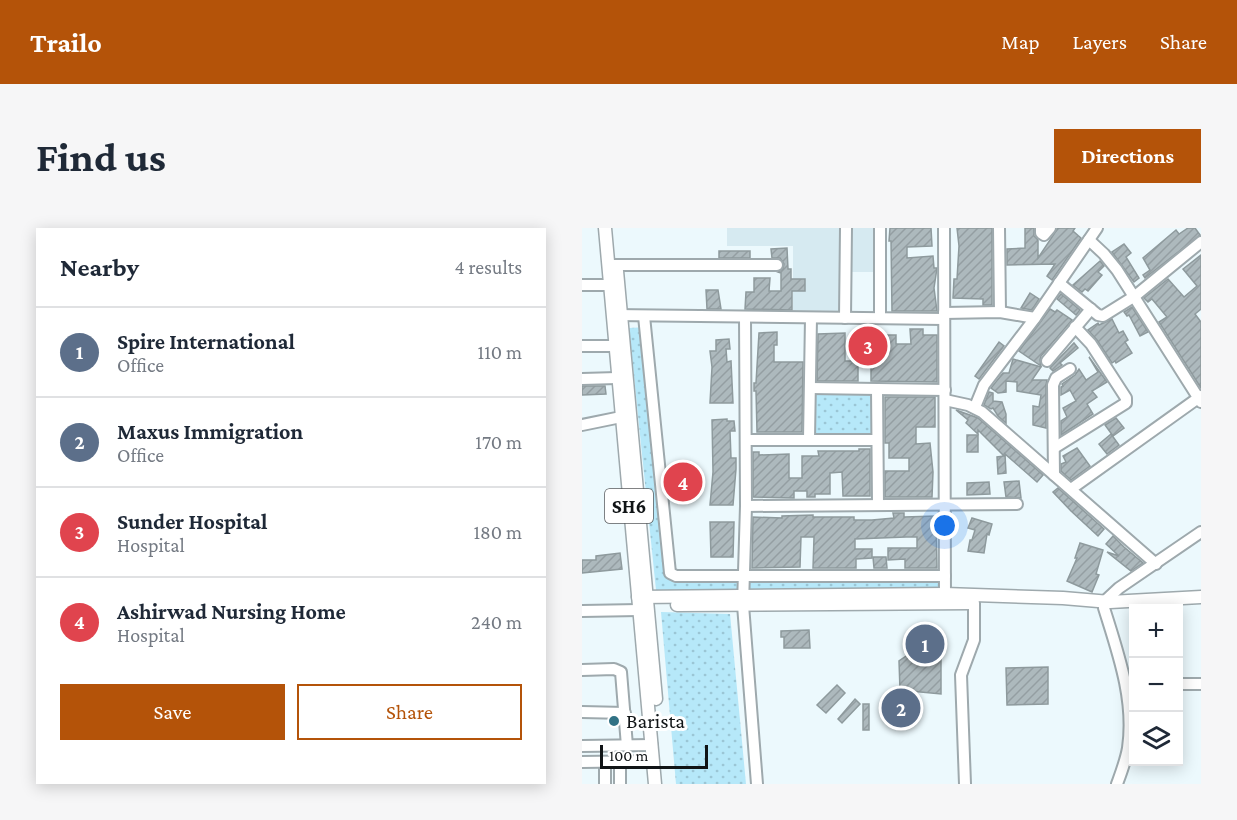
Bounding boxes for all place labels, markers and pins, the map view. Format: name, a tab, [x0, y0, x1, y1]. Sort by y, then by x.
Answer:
pin: 3	[848, 324, 888, 368]
pin: 4	[664, 460, 702, 504]
pin: 1	[906, 622, 944, 666]
pin: 2	[882, 686, 920, 730]
place label: Barista	[626, 709, 685, 733]
marker: Barista	[607, 714, 621, 728]

